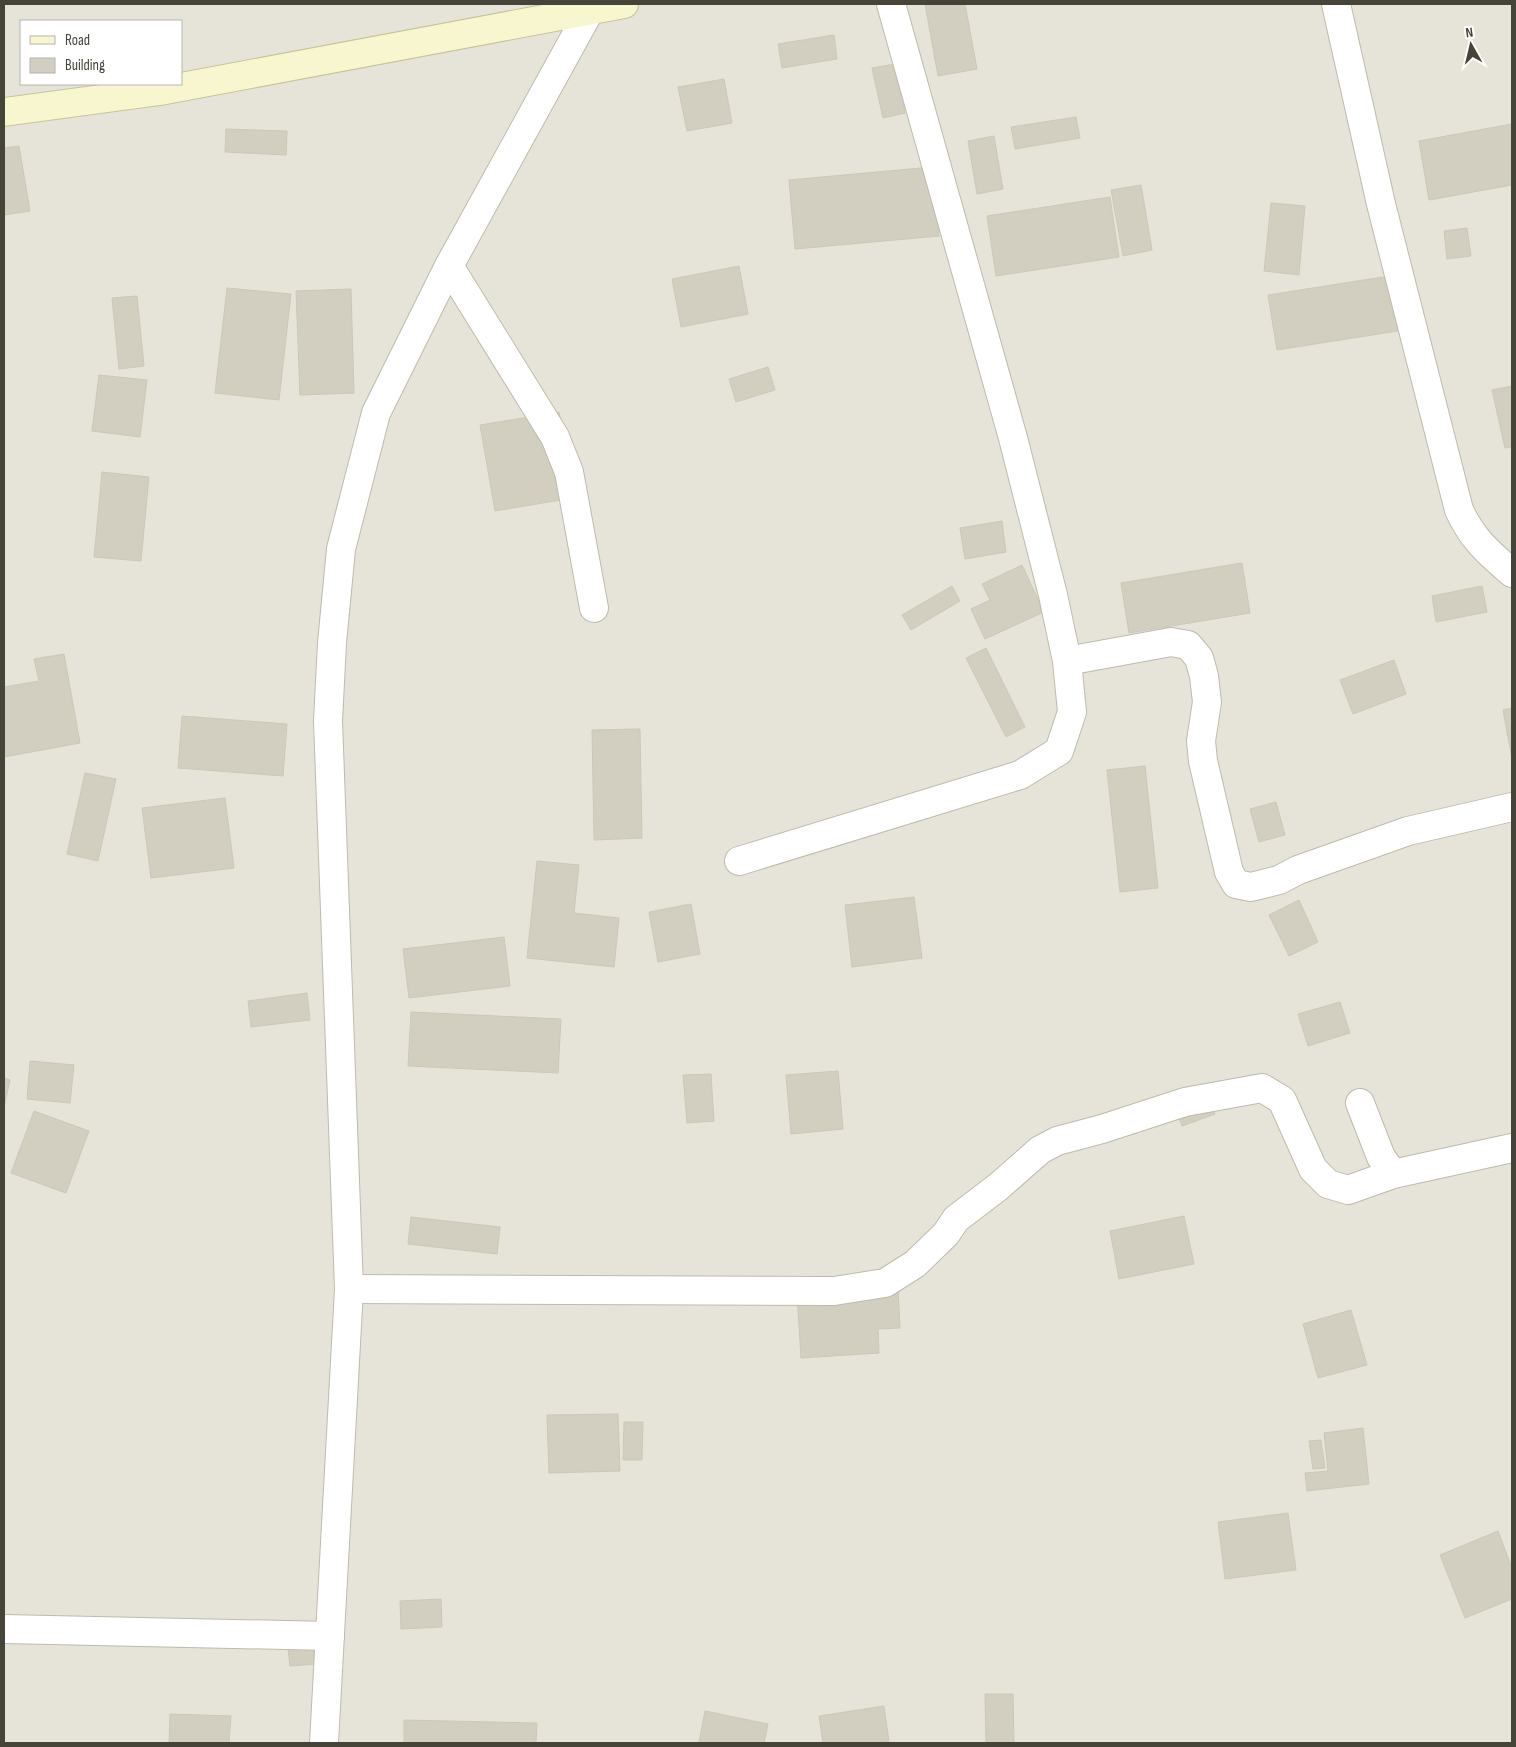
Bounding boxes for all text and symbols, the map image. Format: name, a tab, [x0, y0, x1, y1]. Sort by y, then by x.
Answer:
legend	[20, 20, 182, 85]
north arrow	[1446, 20, 1496, 70]
text: N	[1464, 24, 1474, 42]
text: Road	[65, 31, 90, 50]
text: Building	[65, 56, 105, 75]

